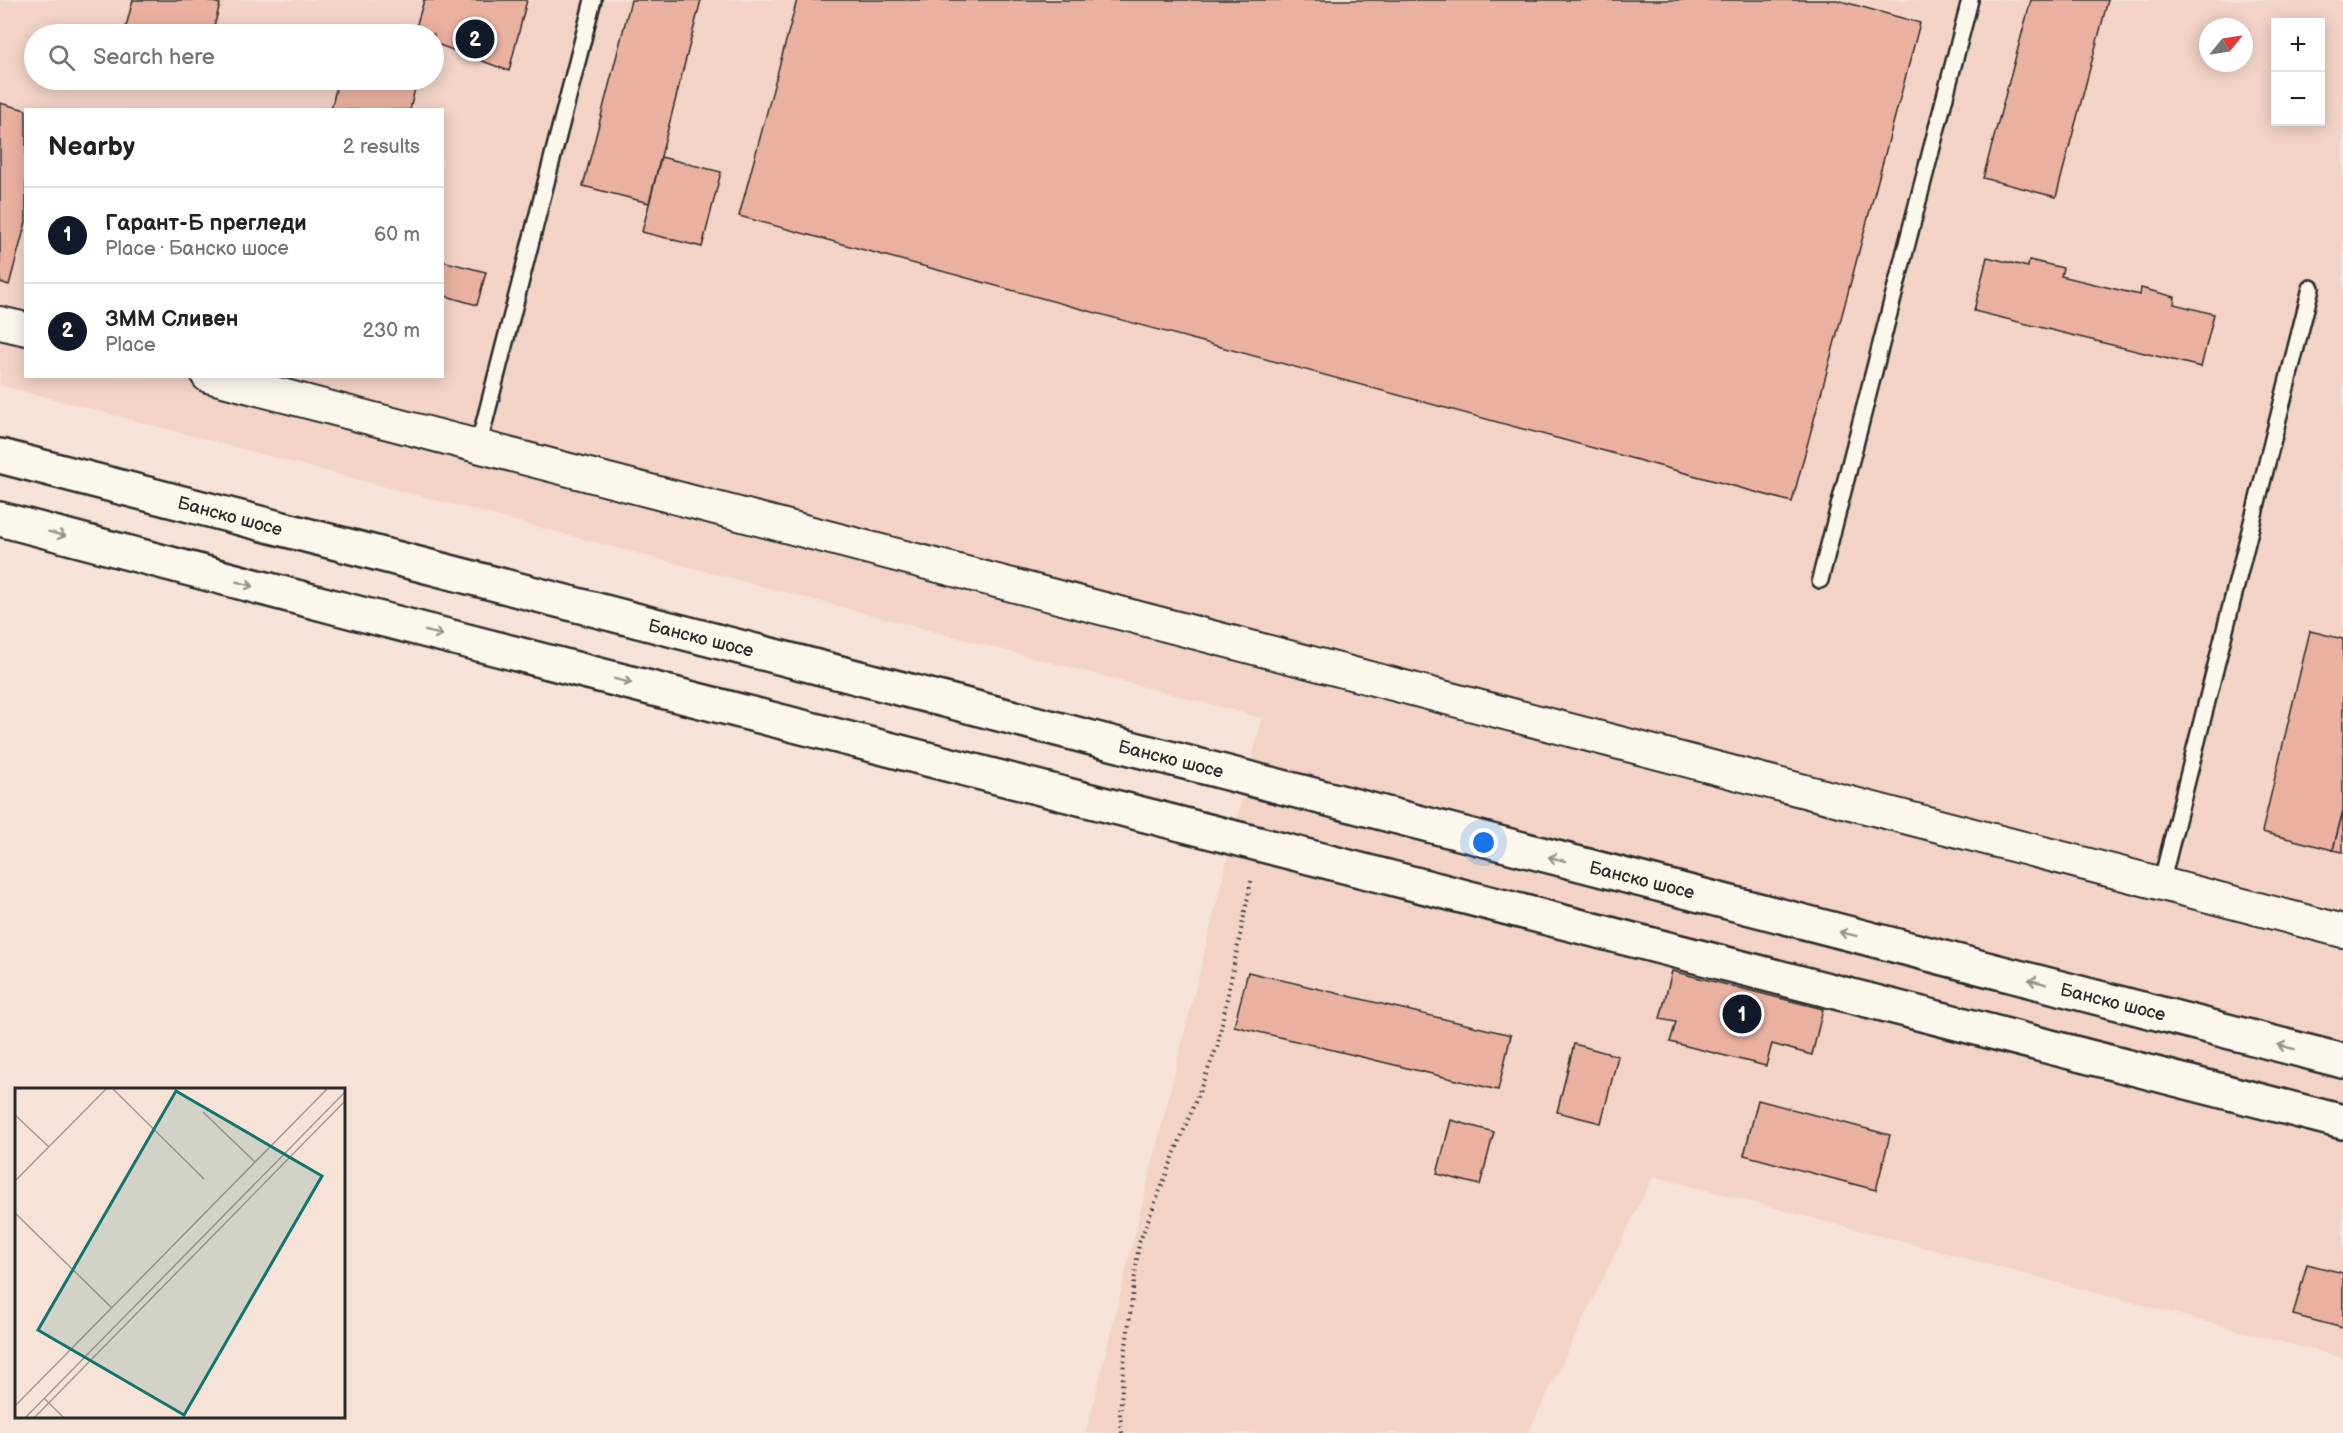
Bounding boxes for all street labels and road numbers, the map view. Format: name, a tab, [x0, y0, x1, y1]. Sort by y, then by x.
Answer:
street label: Банско шосе	[175, 492, 285, 541]
street label: Банско шосе	[646, 615, 756, 662]
street label: Банско шосе	[1116, 736, 1226, 783]
street label: Банско шосе	[1587, 857, 1697, 904]
street label: Банско шосе	[2058, 979, 2168, 1026]

